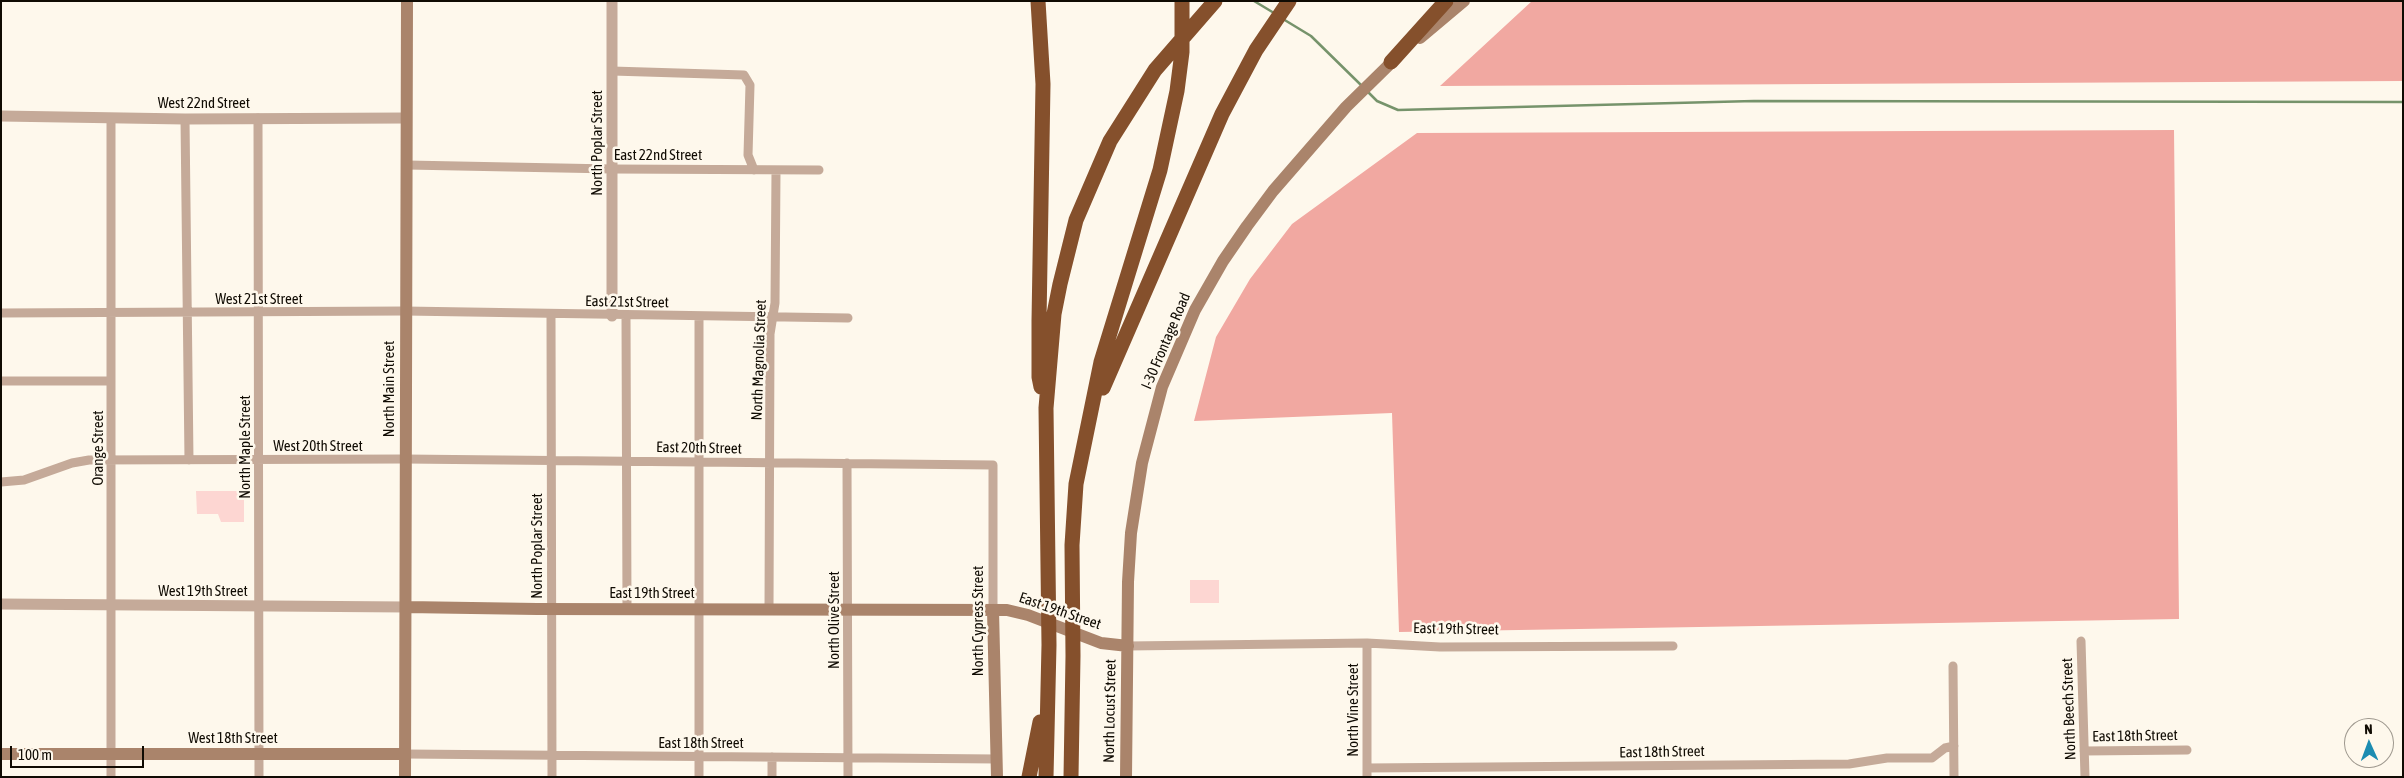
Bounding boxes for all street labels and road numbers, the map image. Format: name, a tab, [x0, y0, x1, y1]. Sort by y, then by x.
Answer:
street label: North Poplar Street	[588, 90, 606, 196]
street label: West 22nd Street	[158, 94, 250, 112]
street label: East 22nd Street	[614, 146, 702, 164]
street label: West 21st Street	[215, 290, 303, 308]
street label: I-30 Frontage Road	[1138, 290, 1194, 392]
street label: East 21st Street	[585, 292, 669, 312]
street label: North Magnolia Street	[748, 299, 770, 421]
street label: North Main Street	[380, 341, 398, 437]
street label: North Maple Street	[236, 395, 254, 499]
street label: Orange Street	[89, 410, 107, 486]
street label: West 20th Street	[273, 437, 363, 455]
street label: East 20th Street	[656, 438, 742, 458]
street label: North Poplar Street	[528, 493, 546, 599]
street label: North Cypress Street	[969, 566, 987, 676]
street label: North Olive Street	[825, 571, 843, 669]
street label: West 19th Street	[158, 582, 248, 600]
street label: East 19th Street	[609, 584, 695, 602]
street label: East 19th Street	[1017, 589, 1103, 633]
street label: East 19th Street	[1413, 619, 1499, 639]
street label: North Beech Street	[2058, 658, 2080, 760]
street label: North Locust Street	[1100, 659, 1120, 763]
street label: North Vine Street	[1344, 663, 1362, 757]
street label: East 18th Street	[2092, 726, 2178, 746]
street label: West 18th Street	[188, 729, 278, 747]
street label: East 18th Street	[658, 734, 744, 752]
street label: East 18th Street	[1619, 742, 1705, 762]

